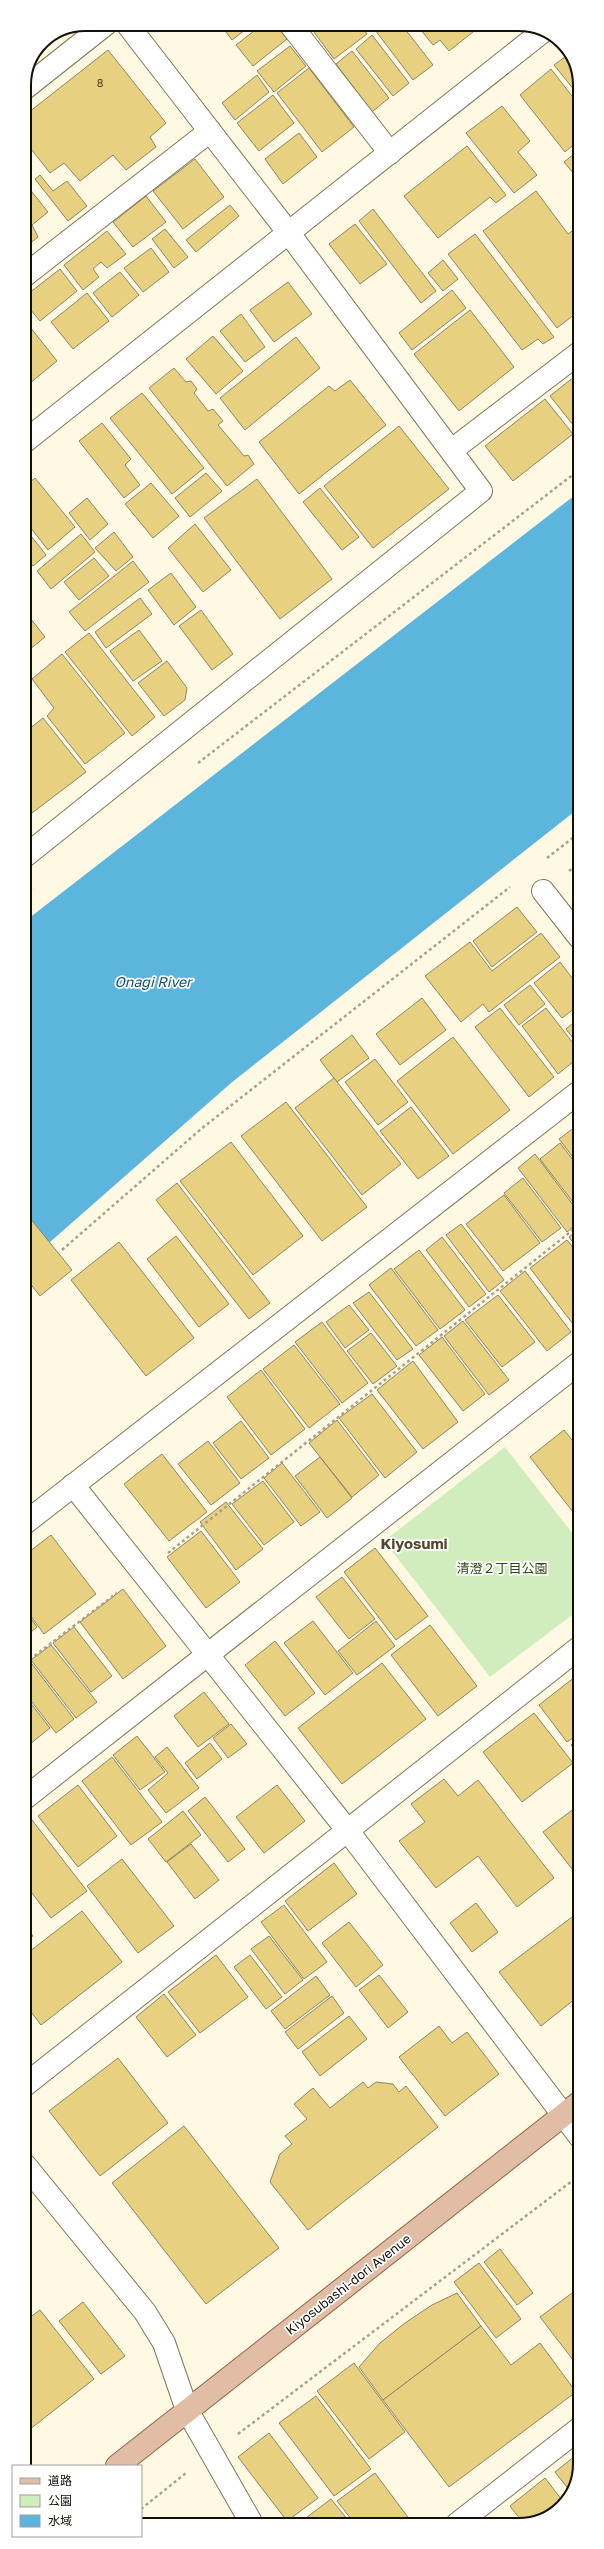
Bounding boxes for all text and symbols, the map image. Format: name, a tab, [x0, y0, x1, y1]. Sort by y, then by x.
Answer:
house number: 8	[97, 76, 104, 89]
water label: Onagi River	[114, 973, 194, 990]
district label: Kiyosumi	[380, 1534, 448, 1552]
park label: 清澄２丁目公園	[456, 1560, 548, 1576]
street label: Kiyosubashi-dori Avenue	[282, 2230, 414, 2338]
legend	[12, 2465, 142, 2537]
text: 道路	[48, 2473, 72, 2488]
text: 公園	[48, 2493, 72, 2508]
text: 水域	[48, 2513, 72, 2528]

